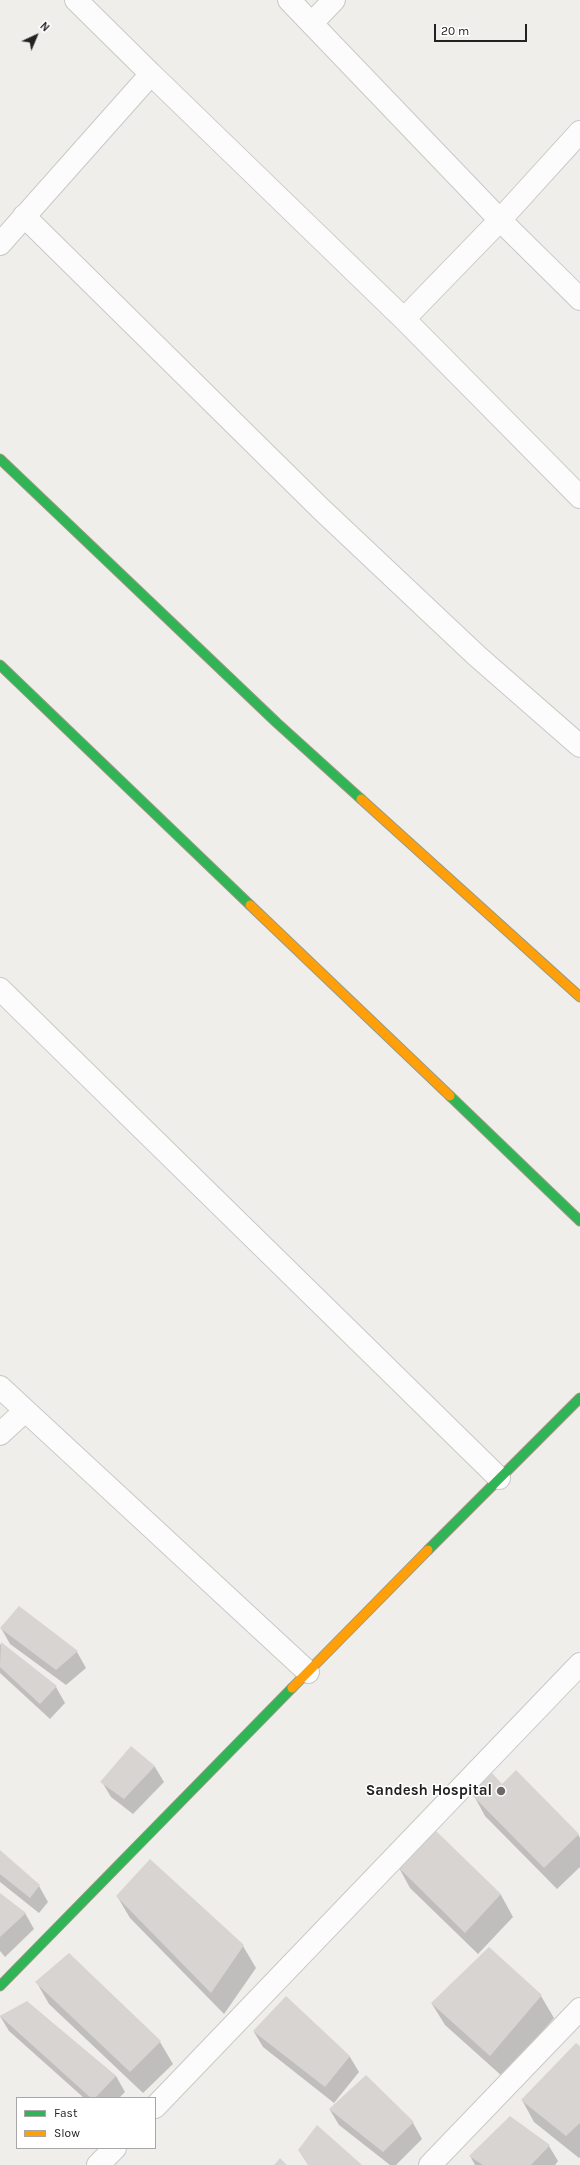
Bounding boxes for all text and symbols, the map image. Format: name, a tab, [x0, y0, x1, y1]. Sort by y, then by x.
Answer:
north arrow	[16, 16, 56, 56]
scale bar	[436, 16, 529, 42]
text: N	[37, 20, 52, 34]
text: 20 m	[441, 24, 469, 38]
place label: Sandesh Hospital	[366, 1782, 492, 1800]
marker: Sandesh Hospital	[495, 1785, 507, 1797]
legend	[16, 2097, 156, 2149]
text: Fast	[54, 2106, 77, 2120]
text: Slow	[54, 2126, 80, 2140]

